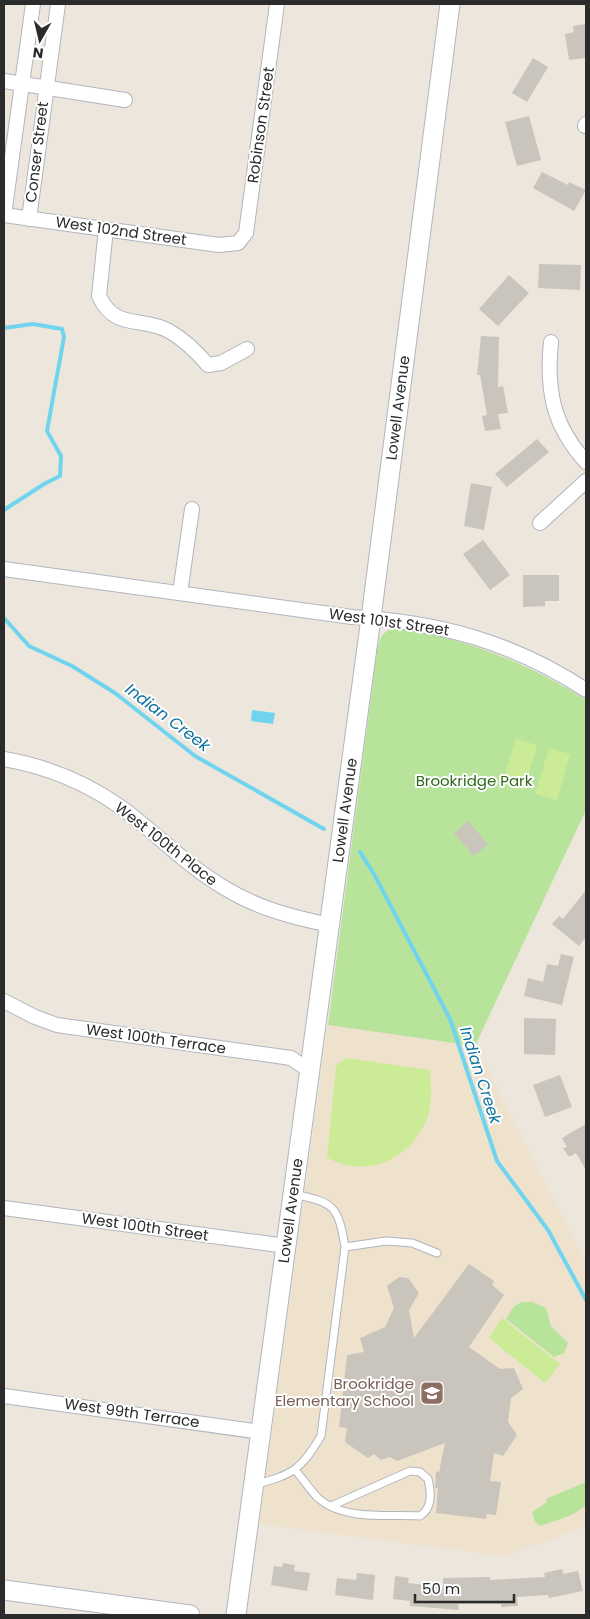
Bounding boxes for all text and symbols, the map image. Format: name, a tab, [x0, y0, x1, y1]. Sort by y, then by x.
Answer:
north arrow	[15, 15, 65, 65]
text: N	[32, 42, 45, 64]
street label: Robinson Street	[242, 65, 279, 184]
street label: Conser Street	[20, 100, 53, 204]
street label: West 102nd Street	[54, 211, 188, 250]
street label: Lowell Avenue	[380, 354, 415, 461]
street label: West 101st Street	[327, 603, 451, 640]
water label: Indian Creek	[120, 678, 216, 757]
street label: Lowell Avenue	[327, 757, 362, 864]
park label: Brookridge Park	[416, 770, 533, 791]
street label: West 100th Place	[111, 797, 222, 890]
street label: West 100th Terrace	[85, 1018, 227, 1059]
water label: Indian Creek	[454, 1023, 507, 1128]
street label: Lowell Avenue	[273, 1157, 308, 1264]
street label: West 100th Street	[80, 1207, 210, 1246]
place label: Brookridge Elementary School	[275, 1373, 414, 1411]
school or university icon: Brookridge Elementary School	[419, 1380, 445, 1406]
street label: West 99th Terrace	[63, 1393, 201, 1432]
scale bar	[415, 1572, 514, 1604]
text: 50 m	[422, 1578, 460, 1599]

